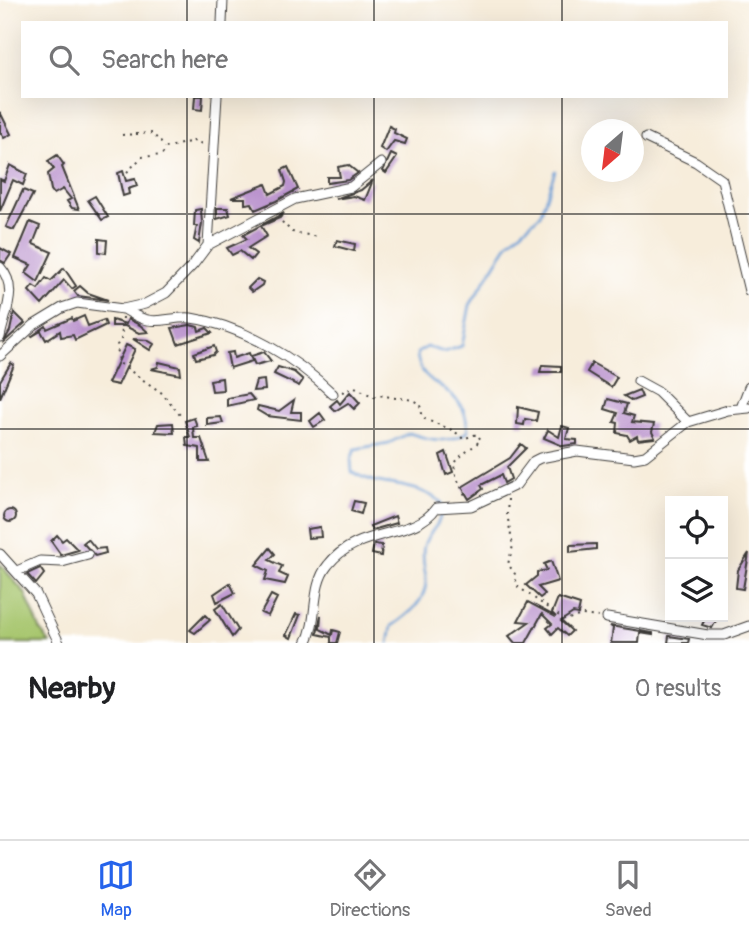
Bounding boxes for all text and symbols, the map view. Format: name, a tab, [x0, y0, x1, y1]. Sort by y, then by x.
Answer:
search box	[21, 21, 728, 98]
icon: search	[45, 41, 83, 79]
text: Search here	[101, 44, 228, 76]
north arrow	[581, 119, 644, 182]
map controls	[665, 496, 728, 622]
button: locate	[665, 496, 728, 559]
button: layers	[665, 559, 728, 622]
text: Nearby	[28, 670, 115, 707]
text: 0 results	[635, 674, 721, 703]
tab: Map	[97, 856, 135, 922]
tab: Directions	[330, 856, 410, 922]
tab: Saved	[605, 856, 652, 922]

